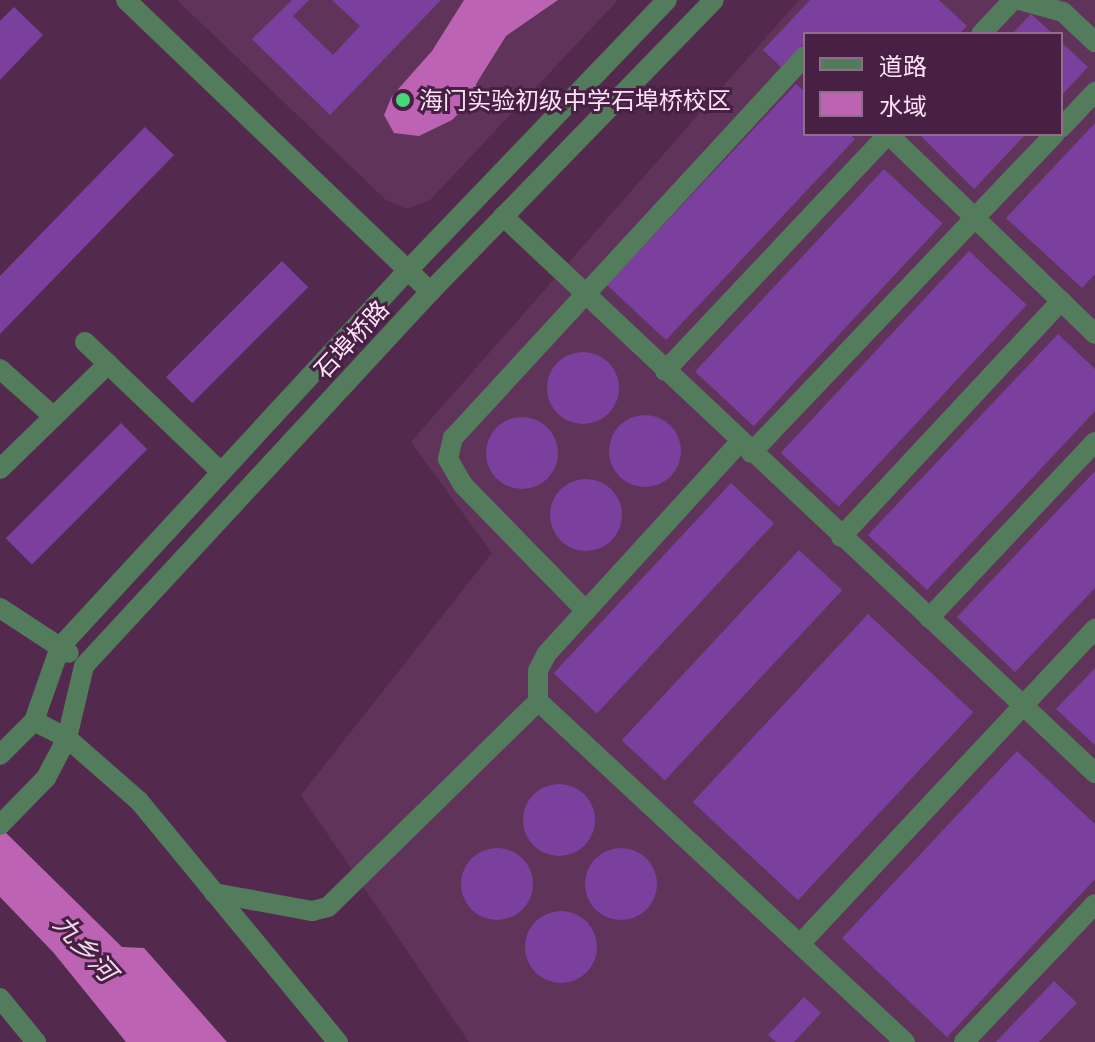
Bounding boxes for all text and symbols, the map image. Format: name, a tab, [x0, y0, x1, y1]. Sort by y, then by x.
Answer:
legend	[803, 32, 1063, 136]
text: 道路	[879, 49, 927, 82]
place label: 海门实验初级中学石埠桥校区	[419, 86, 731, 114]
text: 水域	[879, 89, 927, 122]
marker: 海门实验初级中学石埠桥校区	[394, 91, 412, 109]
street label: 石埠桥路	[308, 294, 394, 384]
water label: 九乡河	[47, 909, 123, 987]

